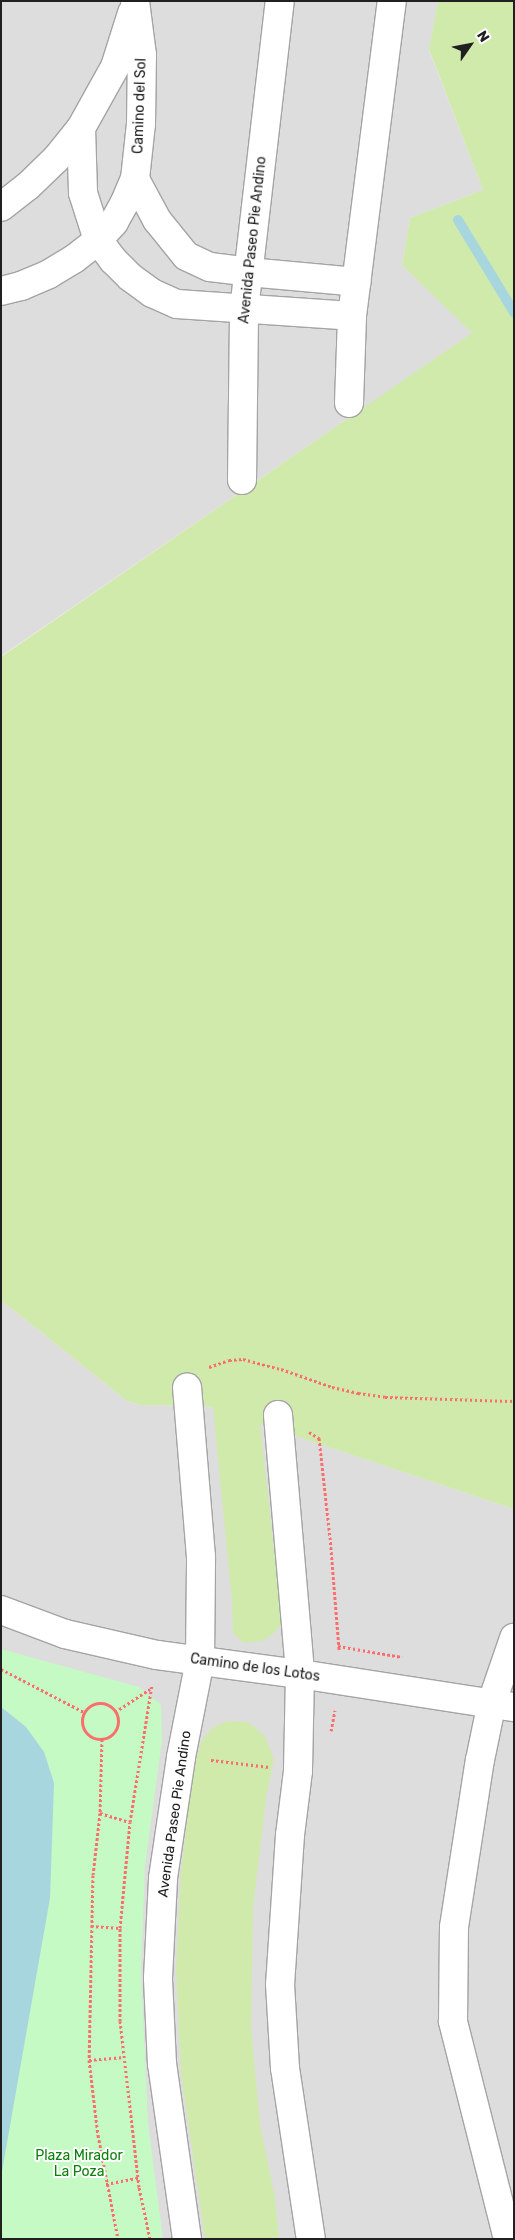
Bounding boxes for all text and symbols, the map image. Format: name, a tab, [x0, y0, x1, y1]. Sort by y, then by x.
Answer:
north arrow	[445, 20, 495, 70]
text: N	[473, 28, 493, 45]
street label: Camino del Sol	[130, 58, 150, 154]
street label: Avenida Paseo Pie Andino	[236, 155, 270, 325]
street label: Camino de los Lotos	[189, 1651, 321, 1685]
street label: Avenida Paseo Pie Andino	[155, 1729, 195, 1899]
park label: Plaza Mirador La Poza	[35, 2148, 123, 2180]

